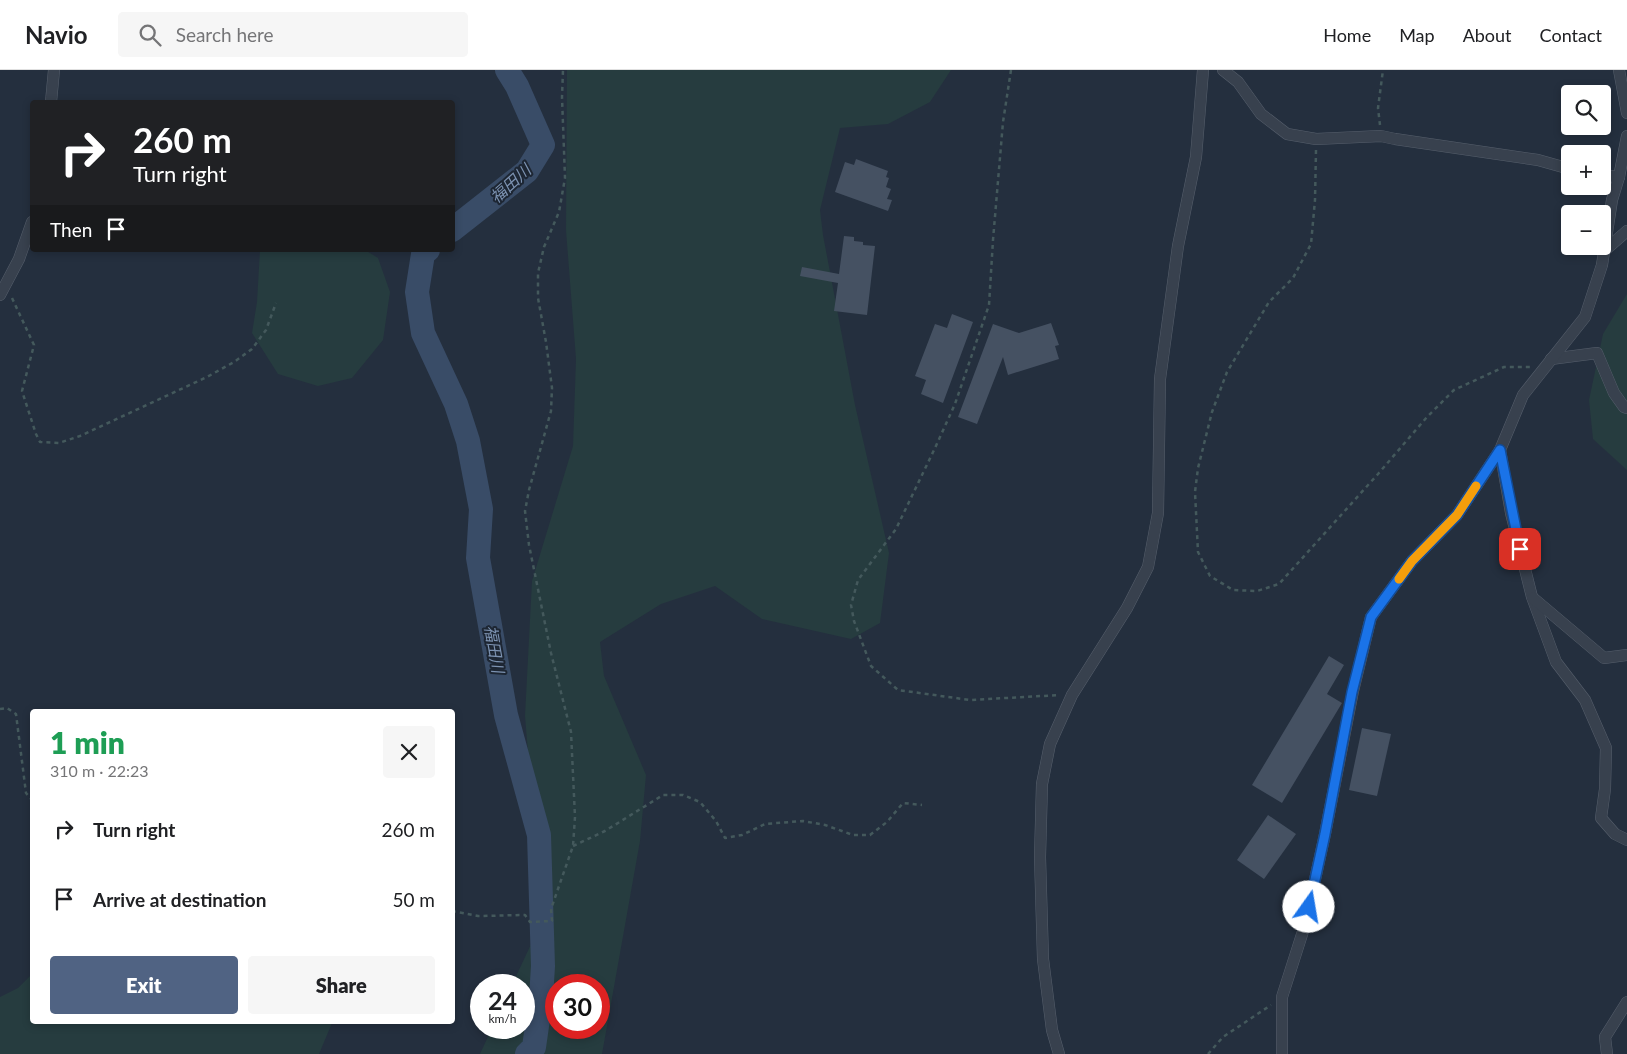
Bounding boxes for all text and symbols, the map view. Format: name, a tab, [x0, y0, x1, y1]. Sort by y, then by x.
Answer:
search box	[118, 12, 468, 57]
text: Navio	[25, 20, 88, 49]
icon: search	[136, 21, 164, 49]
text: Search here	[176, 23, 274, 46]
text: Home	[1323, 24, 1371, 46]
text: Map	[1399, 24, 1435, 46]
text: About	[1463, 24, 1512, 46]
text: Contact	[1540, 24, 1602, 46]
map controls	[1561, 85, 1611, 255]
button: search	[1561, 85, 1611, 135]
text: 260 m	[133, 118, 232, 160]
icon: right	[50, 120, 115, 185]
button: +	[1561, 145, 1611, 195]
water label: 福田川	[486, 159, 536, 206]
text: Turn right	[133, 160, 227, 187]
button: −	[1561, 205, 1611, 255]
icon: arrive	[102, 215, 130, 243]
text: Then	[50, 218, 92, 241]
pin	[1499, 528, 1541, 570]
icon: arrive	[1506, 535, 1534, 563]
water label: 福田川	[481, 624, 509, 676]
text: 1 min	[50, 724, 125, 760]
button: close	[383, 726, 435, 778]
text: 310 m · 22:23	[50, 761, 149, 780]
icon: right	[50, 815, 78, 843]
text: Turn right	[93, 818, 175, 841]
text: 260 m	[381, 818, 435, 841]
position arrow	[1282, 880, 1334, 932]
icon: arrive	[50, 885, 78, 913]
text: Arrive at destination	[93, 888, 266, 911]
text: 50 m	[392, 888, 435, 911]
button: Exit	[50, 956, 238, 1014]
button: Share	[248, 956, 435, 1014]
speed limit sign: 30	[545, 974, 610, 1039]
text: 24	[488, 985, 517, 1015]
text: km/h	[488, 1011, 517, 1026]

